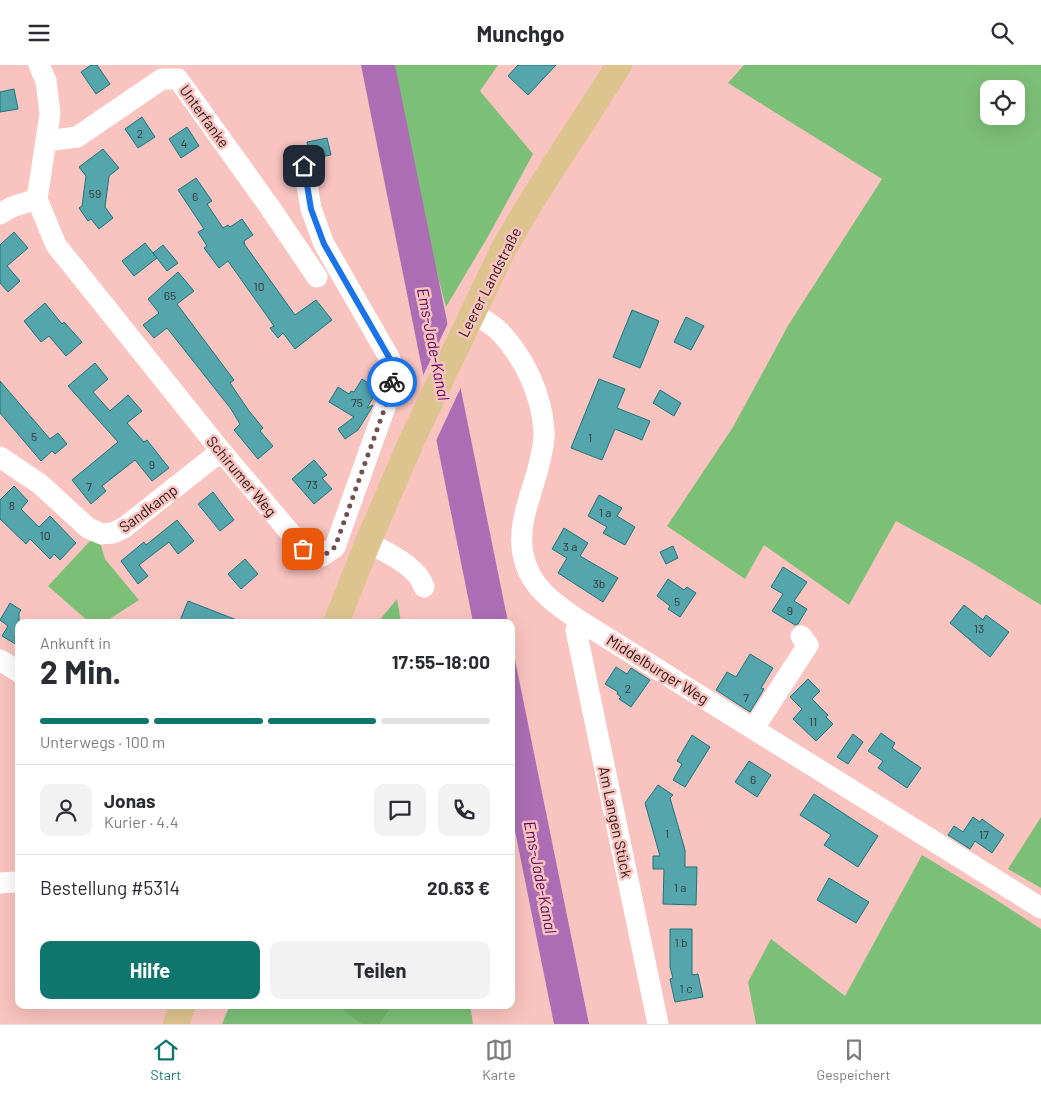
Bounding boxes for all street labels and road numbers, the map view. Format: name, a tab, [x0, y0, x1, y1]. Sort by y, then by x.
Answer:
street label: Unterfanke	[176, 81, 234, 151]
street label: Leerer Landstraße	[454, 224, 524, 340]
street label: Schirumer Weg	[203, 432, 281, 520]
street label: Sandkamp	[115, 480, 181, 536]
street label: Middelburger Weg	[604, 630, 712, 708]
street label: Am Langen Stück	[595, 765, 637, 880]

